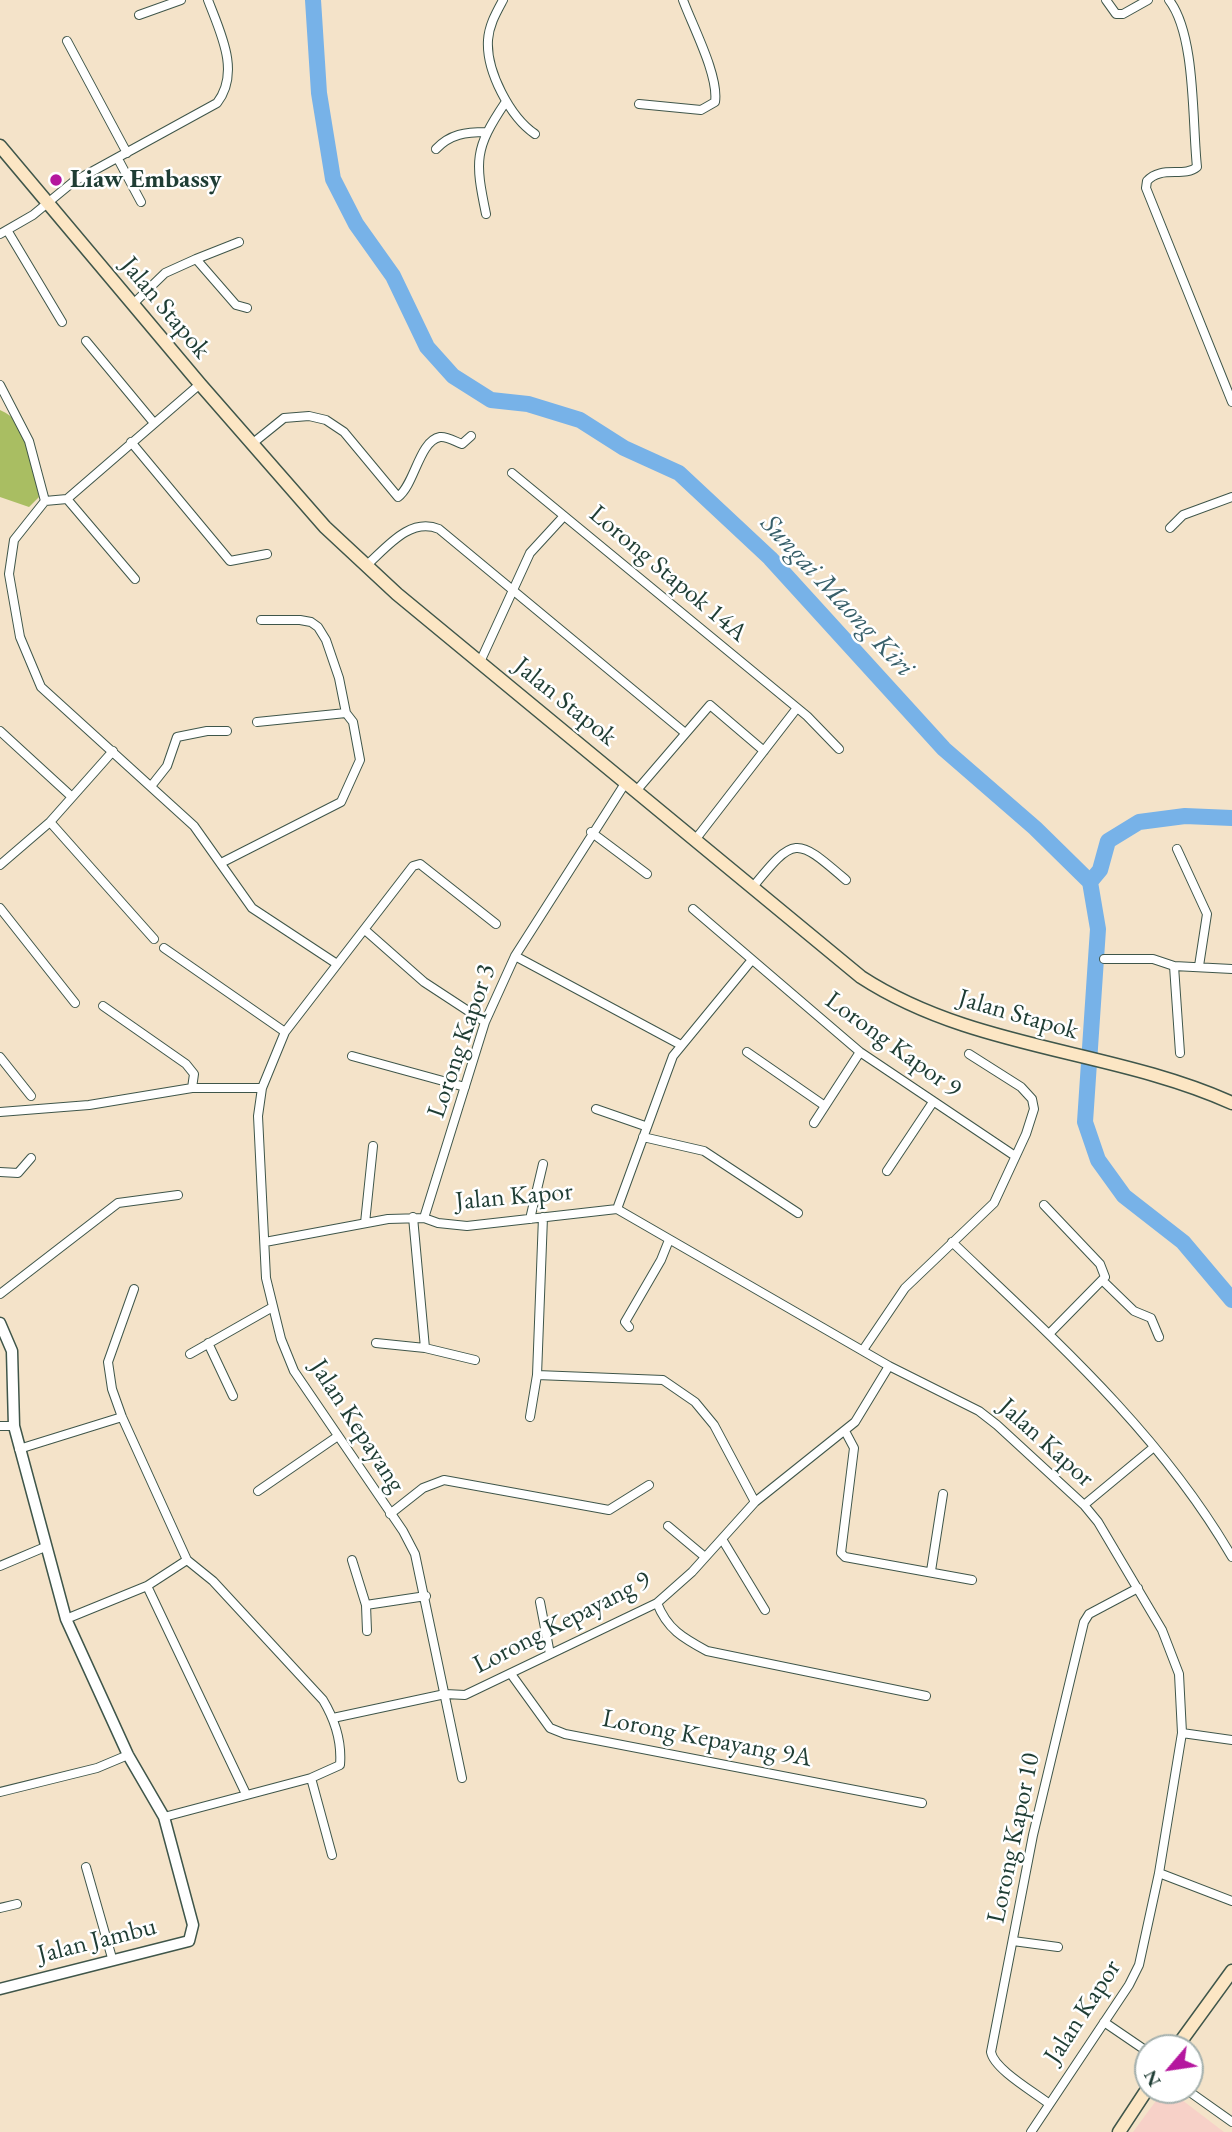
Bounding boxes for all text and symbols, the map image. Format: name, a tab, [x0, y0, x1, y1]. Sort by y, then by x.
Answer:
place label: Liaw Embassy	[70, 164, 221, 196]
marker: Liaw Embassy	[48, 172, 64, 188]
street label: Jalan Stapok	[113, 251, 217, 365]
street label: Lorong Stapok 14A	[583, 499, 753, 649]
water label: Sungai Maong Kiri	[753, 508, 921, 684]
street label: Jalan Stapok	[507, 651, 623, 753]
street label: Lorong Kapor 3	[421, 960, 503, 1122]
street label: Jalan Stapok	[954, 983, 1082, 1047]
street label: Lorong Kapor 9	[819, 985, 967, 1105]
street label: Jalan Kapor	[454, 1176, 574, 1218]
street label: Jalan Kepayang	[302, 1354, 412, 1498]
street label: Jalan Kapor	[992, 1392, 1100, 1494]
street label: Lorong Kepayang 9	[468, 1565, 656, 1681]
street label: Lorong Kepayang 9A	[600, 1703, 814, 1775]
street label: Lorong Kapor 10	[981, 1750, 1047, 1926]
street label: Jalan Jambu	[34, 1911, 160, 1971]
street label: Jalan Kapor	[1038, 1954, 1128, 2070]
north arrow	[1134, 2034, 1204, 2104]
text: N	[1137, 2066, 1167, 2091]

